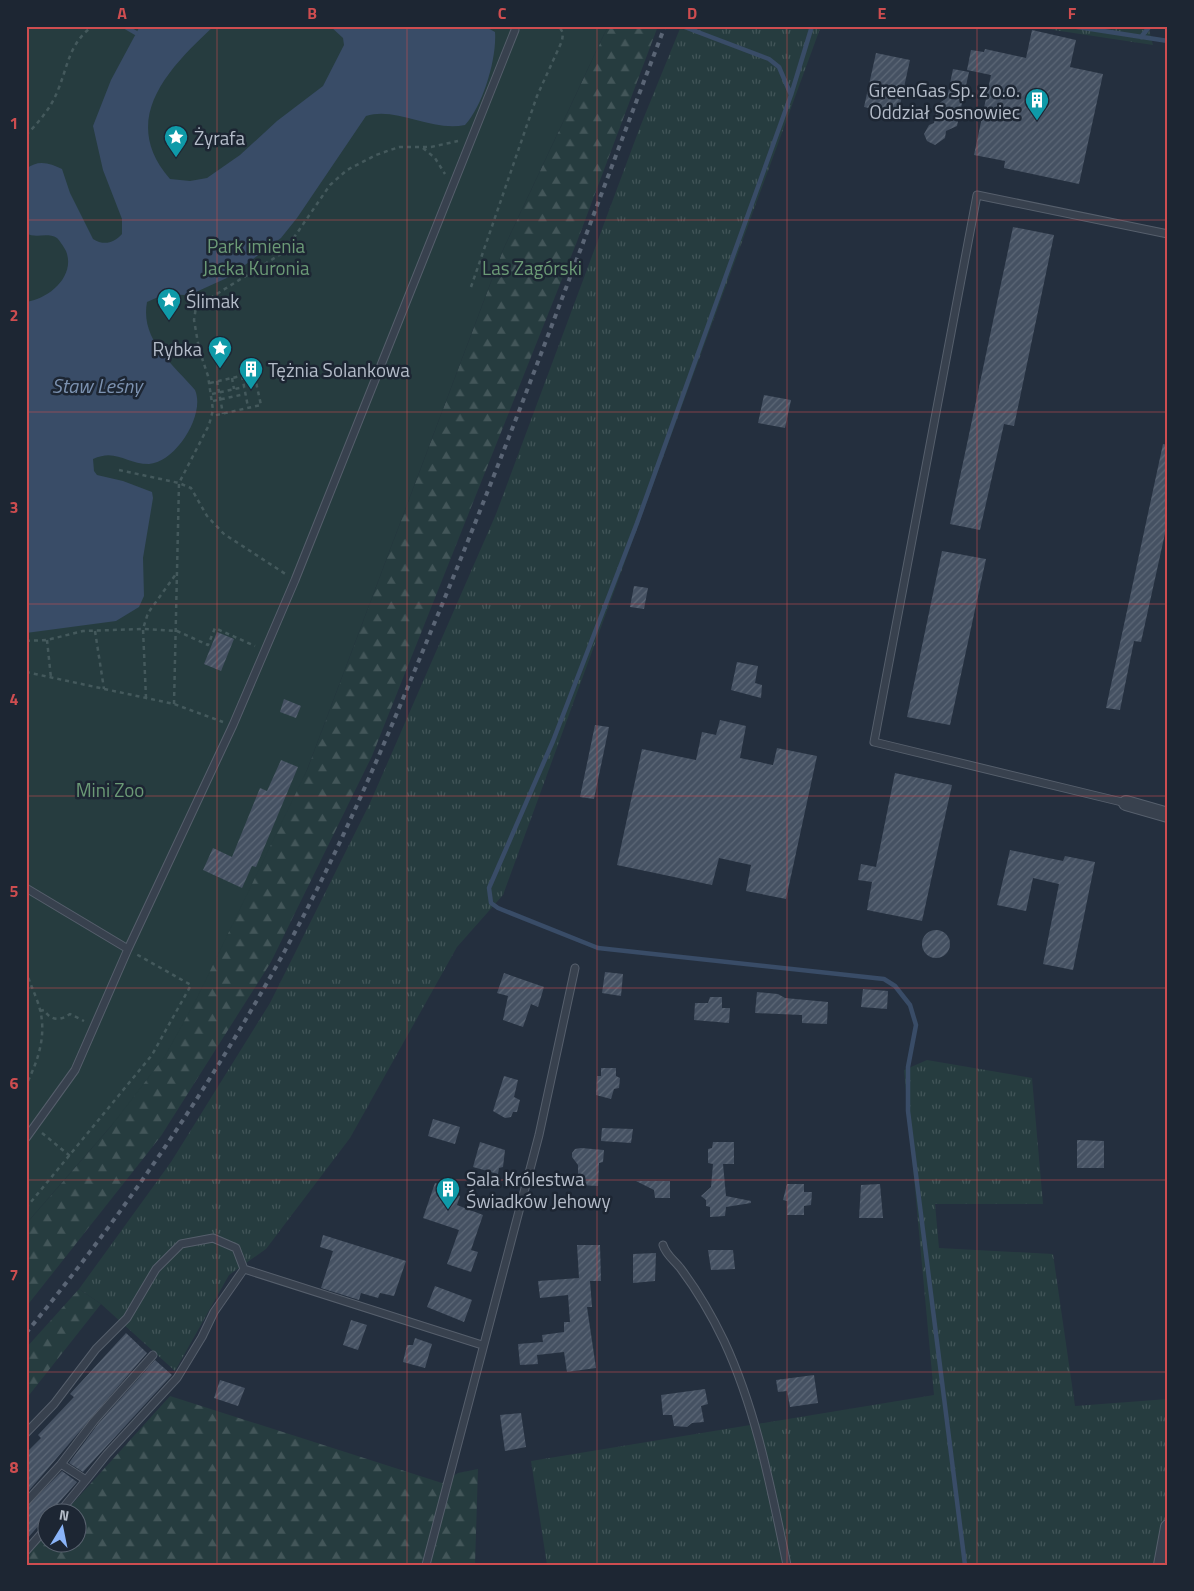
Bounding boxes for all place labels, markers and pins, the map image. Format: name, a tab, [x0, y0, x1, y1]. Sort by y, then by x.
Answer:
place label: GreenGas Sp. z o.o. Oddział Sosnowiec	[869, 75, 1020, 126]
building icon: GreenGas Sp. z o.o. Oddział Sosnowiec	[1024, 87, 1050, 121]
place label: Żyrafa	[194, 123, 246, 152]
place icon: Żyrafa	[163, 124, 189, 158]
place label: Ślimak	[186, 286, 239, 315]
place icon: Ślimak	[156, 287, 182, 321]
place label: Rybka	[153, 334, 202, 363]
place icon: Rybka	[207, 335, 233, 369]
place label: Tężnia Solankowa	[268, 355, 410, 384]
building icon: Tężnia Solankowa	[238, 356, 264, 390]
place label: Sala Królestwa Świadków Jehowy	[466, 1164, 611, 1215]
building icon: Sala Królestwa Świadków Jehowy	[435, 1176, 461, 1210]

